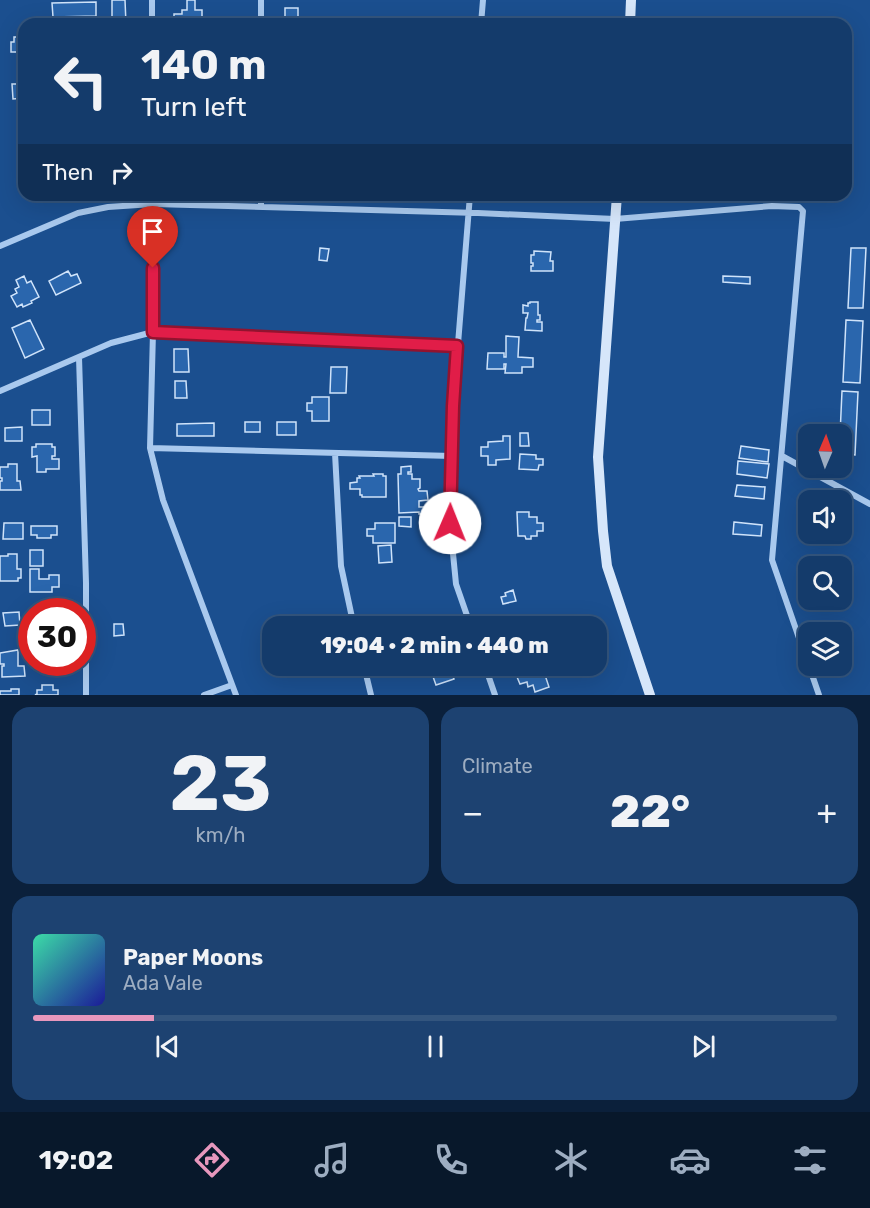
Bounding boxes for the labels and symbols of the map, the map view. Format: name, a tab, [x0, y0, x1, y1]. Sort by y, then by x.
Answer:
pin	[127, 206, 178, 268]
north arrow	[798, 424, 852, 478]
position arrow	[418, 491, 482, 555]
speed limit sign: 30	[18, 598, 96, 676]

